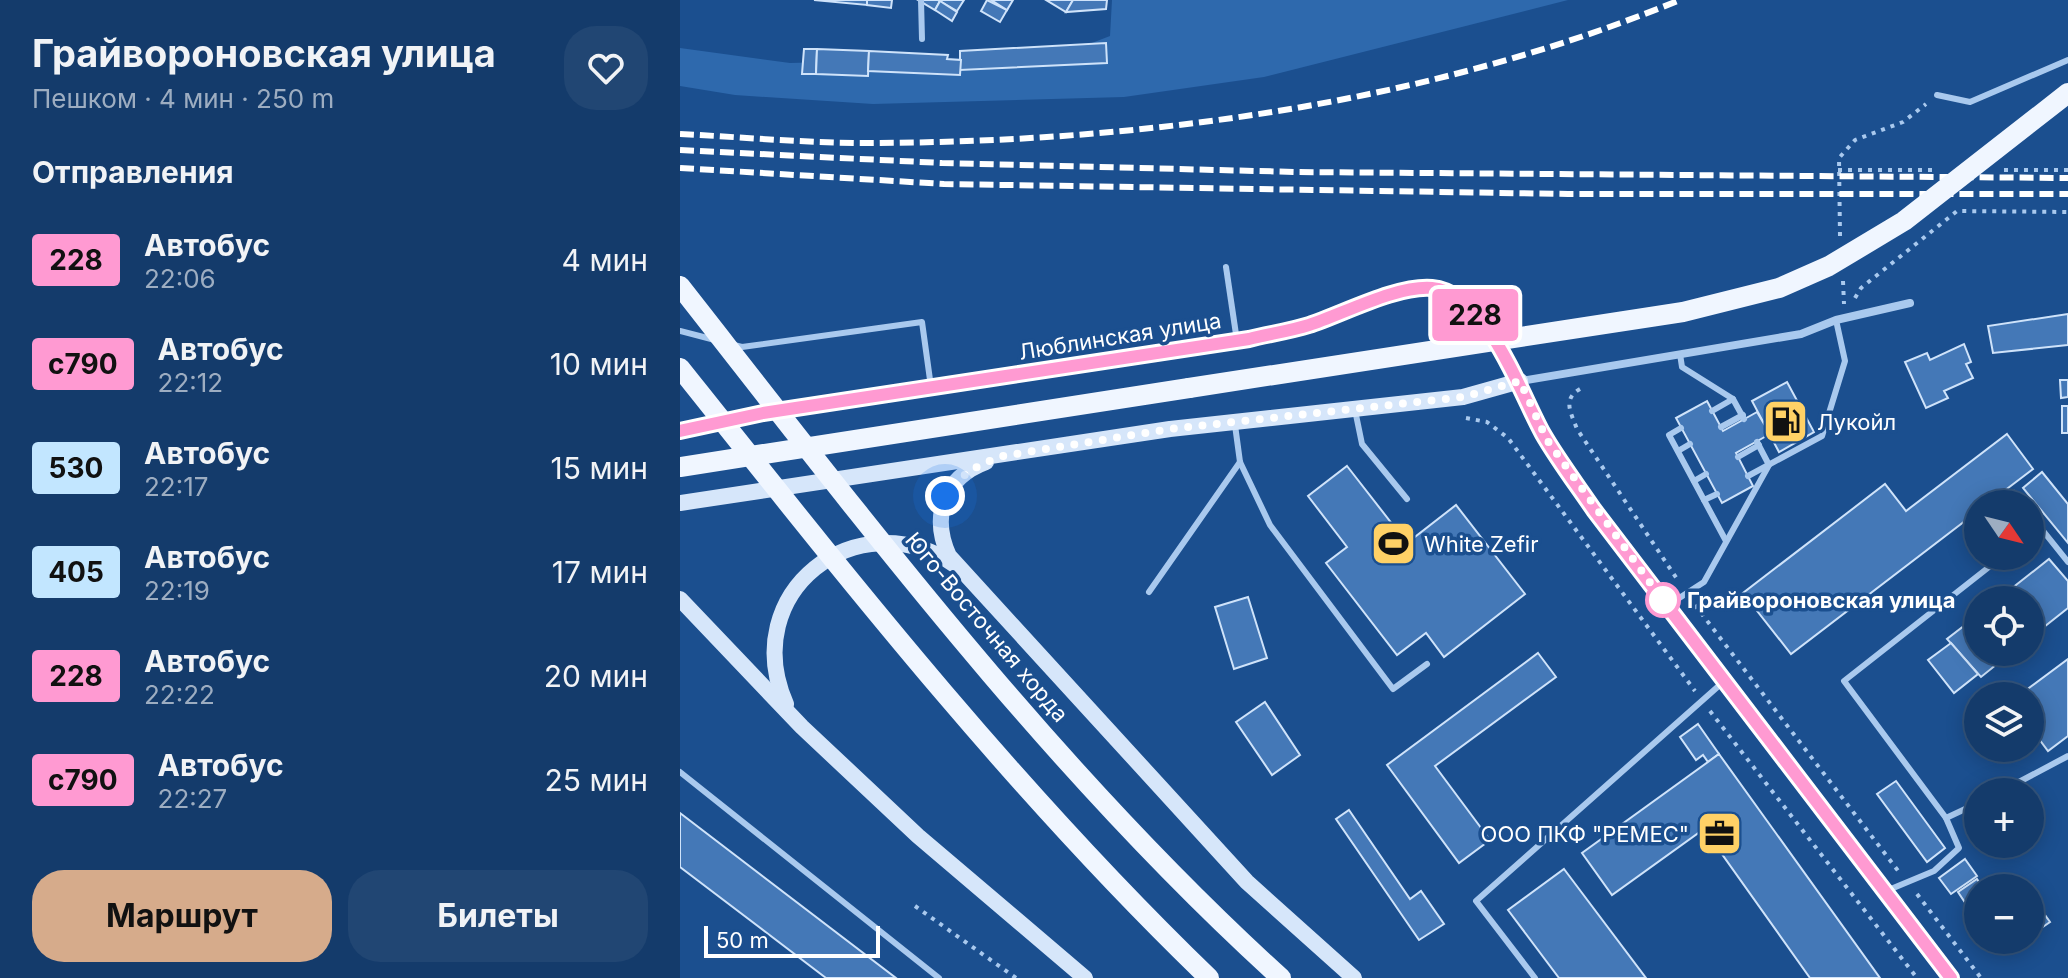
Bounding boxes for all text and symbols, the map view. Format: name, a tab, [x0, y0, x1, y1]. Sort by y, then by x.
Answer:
button: heart	[564, 26, 648, 110]
text: Грайвороновская улица	[32, 30, 496, 76]
text: Пешком · 4 мин · 250 m	[32, 83, 334, 114]
text: Отправления	[32, 154, 234, 190]
text: Автобус	[144, 227, 270, 263]
text: 4 мин	[562, 242, 648, 278]
text: 228	[49, 243, 103, 277]
text: 22:06	[144, 263, 216, 294]
line badge: 228	[1429, 289, 1521, 341]
text: 228	[1448, 298, 1502, 332]
street label: Люблинская улица	[1017, 307, 1223, 365]
text: Автобус	[158, 331, 284, 367]
text: 10 мин	[550, 346, 648, 382]
text: с790	[48, 347, 118, 381]
text: 22:12	[158, 367, 223, 398]
fuel station icon: Лукойл	[1762, 398, 1810, 446]
place label: Лукойл	[1817, 409, 1896, 435]
text: Автобус	[144, 435, 270, 471]
text: 15 мин	[551, 450, 648, 486]
text: 530	[49, 451, 103, 485]
text: 22:17	[144, 471, 209, 502]
your location	[925, 476, 965, 516]
north arrow	[1964, 490, 2044, 570]
map controls	[1964, 490, 2044, 954]
sports icon: White Zefir	[1369, 520, 1417, 568]
street label: Юго-Восточная хорда	[900, 527, 1074, 727]
place label: White Zefir	[1424, 531, 1538, 557]
text: Автобус	[144, 539, 270, 575]
text: 17 мин	[552, 554, 648, 590]
text: 405	[48, 555, 104, 589]
text: 22:19	[144, 575, 210, 606]
marker: Грайвороновская улица	[1646, 583, 1680, 617]
button: locate	[1964, 586, 2044, 666]
place label: Грайвороновская улица	[1687, 587, 1955, 613]
text: Автобус	[144, 643, 270, 679]
text: 20 мин	[544, 658, 648, 694]
text: 228	[49, 659, 103, 693]
text: 22:22	[144, 679, 215, 710]
button: layers	[1964, 682, 2044, 762]
text: Автобус	[158, 747, 284, 783]
text: 25 мин	[544, 762, 648, 798]
text: с790	[48, 763, 118, 797]
button: +	[1964, 778, 2044, 858]
text: 22:27	[158, 783, 227, 814]
office icon: ООО ПКФ "РЕМЕС"	[1696, 810, 1744, 858]
place label: ООО ПКФ "РЕМЕС"	[1481, 821, 1689, 847]
button: Маршрут	[32, 870, 332, 962]
button: Билеты	[348, 870, 648, 962]
button: −	[1964, 874, 2044, 954]
scale bar	[704, 922, 880, 958]
text: 50 m	[716, 927, 769, 953]

